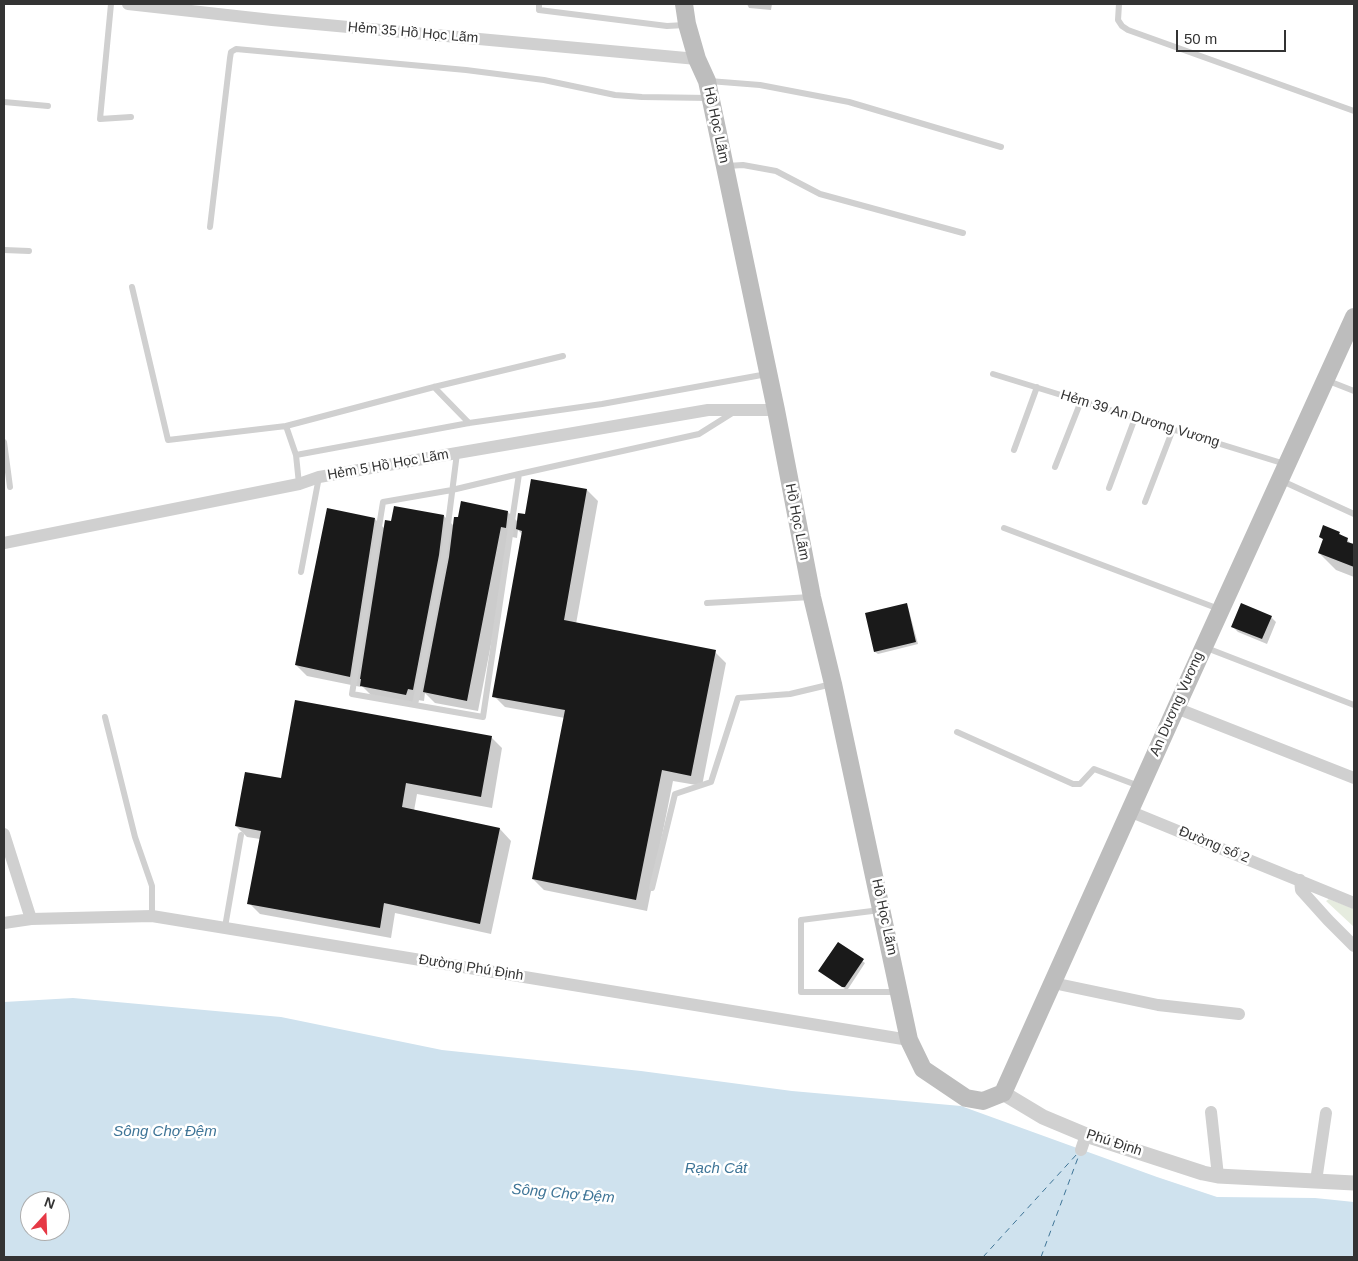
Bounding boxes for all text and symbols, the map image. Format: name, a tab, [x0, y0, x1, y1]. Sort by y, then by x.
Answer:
street label: Hẻm 35 Hồ Học Lãm	[347, 19, 479, 47]
scale bar	[1178, 20, 1288, 52]
text: 50 m	[1184, 30, 1217, 47]
street label: Hồ Học Lãm	[700, 85, 732, 165]
street label: Hẻm 39 An Dương Vương	[1058, 387, 1222, 451]
street label: Hẻm 5 Hồ Học Lãm	[326, 446, 450, 484]
street label: Hồ Học Lãm	[781, 482, 813, 562]
street label: An Dương Vương	[1146, 649, 1208, 759]
street label: Đường số 2	[1176, 823, 1252, 867]
street label: Hồ Học Lãm	[868, 877, 900, 957]
street label: Đường Phú Định	[417, 951, 525, 985]
water label: Sông Chợ Đệm	[113, 1123, 217, 1141]
street label: Phú Định	[1084, 1126, 1144, 1160]
water label: Rạch Cát	[685, 1160, 747, 1178]
water label: Sông Chợ Đệm	[511, 1181, 615, 1207]
north arrow	[20, 1191, 70, 1241]
text: N	[42, 1194, 57, 1212]

